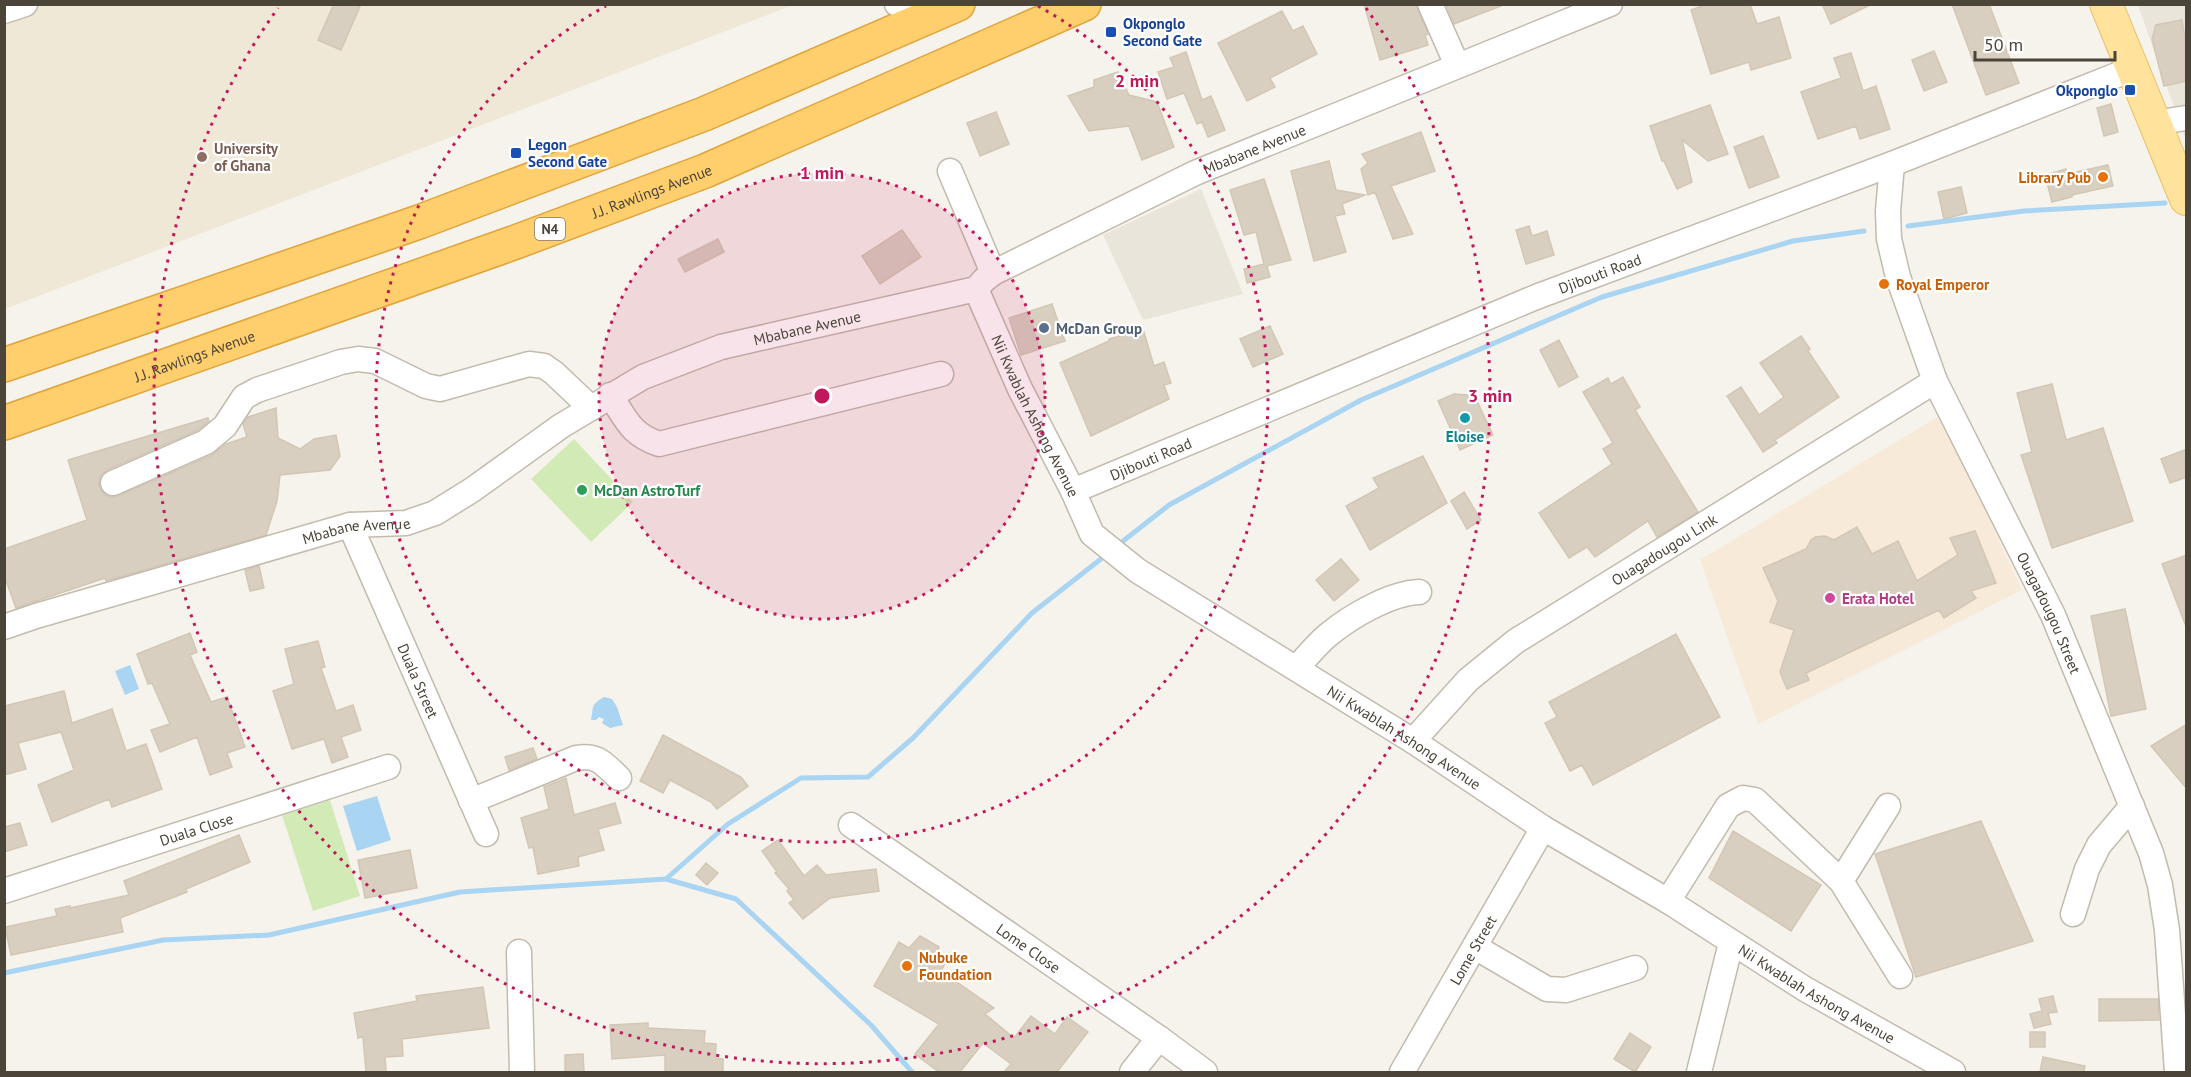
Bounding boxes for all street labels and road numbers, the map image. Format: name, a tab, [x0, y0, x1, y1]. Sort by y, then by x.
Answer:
street label: Mbabane Avenue	[1200, 119, 1308, 178]
street label: J.J. Rawlings Avenue	[588, 160, 715, 222]
road number: N4	[535, 218, 565, 240]
street label: Djibouti Road	[1556, 249, 1644, 297]
street label: Mbabane Avenue	[752, 306, 862, 349]
street label: J.J. Rawlings Avenue	[131, 326, 257, 386]
street label: Nii Kwablah Ashong Avenue	[988, 331, 1084, 500]
street label: Djibouti Road	[1107, 433, 1194, 484]
street label: Ouagadougou Link	[1607, 509, 1721, 589]
street label: Mbabane Avenue	[300, 513, 413, 548]
street label: Ouagadougou Street	[2013, 548, 2086, 676]
street label: Duala Street	[394, 640, 443, 721]
street label: Nii Kwablah Ashong Avenue	[1324, 681, 1485, 793]
street label: Duala Close	[157, 808, 235, 850]
street label: Lome Street	[1445, 912, 1500, 988]
street label: Lome Close	[993, 919, 1064, 977]
street label: Nii Kwablah Ashong Avenue	[1735, 939, 1898, 1047]

